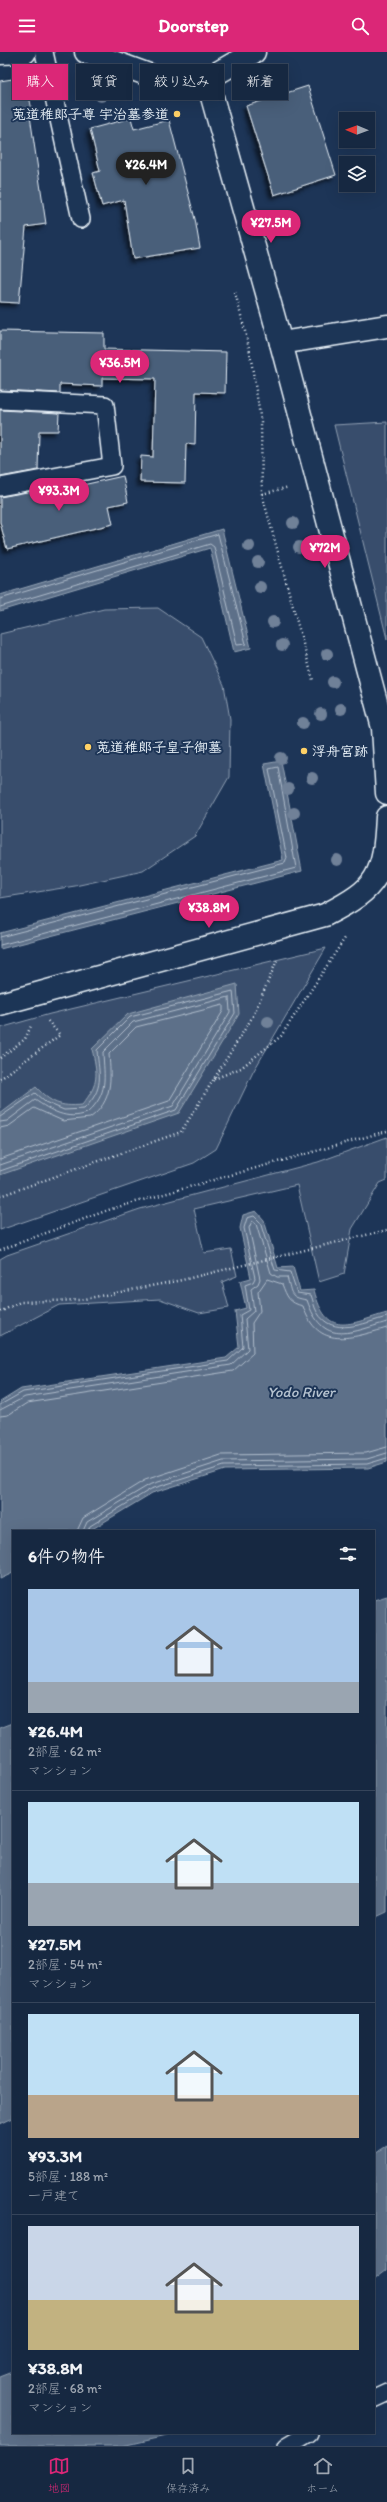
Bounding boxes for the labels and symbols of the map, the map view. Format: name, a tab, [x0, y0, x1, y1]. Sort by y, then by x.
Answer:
place label: 莵道稚郎子尊 宇治墓参道	[12, 106, 169, 123]
marker: 莵道稚郎子尊 宇治墓参道	[172, 109, 182, 119]
north arrow	[339, 112, 375, 148]
pin: ¥26.4M	[113, 152, 179, 186]
pin: ¥27.5M	[238, 210, 304, 244]
pin: ¥36.5M	[87, 350, 153, 384]
pin: ¥93.3M	[26, 478, 92, 512]
pin: ¥72M	[301, 535, 349, 569]
place label: 莵道稚郎子皇子御墓	[96, 739, 222, 756]
marker: 莵道稚郎子皇子御墓	[83, 742, 93, 752]
place label: 浮舟宮跡	[312, 743, 368, 760]
marker: 浮舟宮跡	[299, 746, 309, 756]
pin: ¥38.8M	[176, 895, 242, 929]
water label: Yodo River	[267, 1383, 337, 1401]

